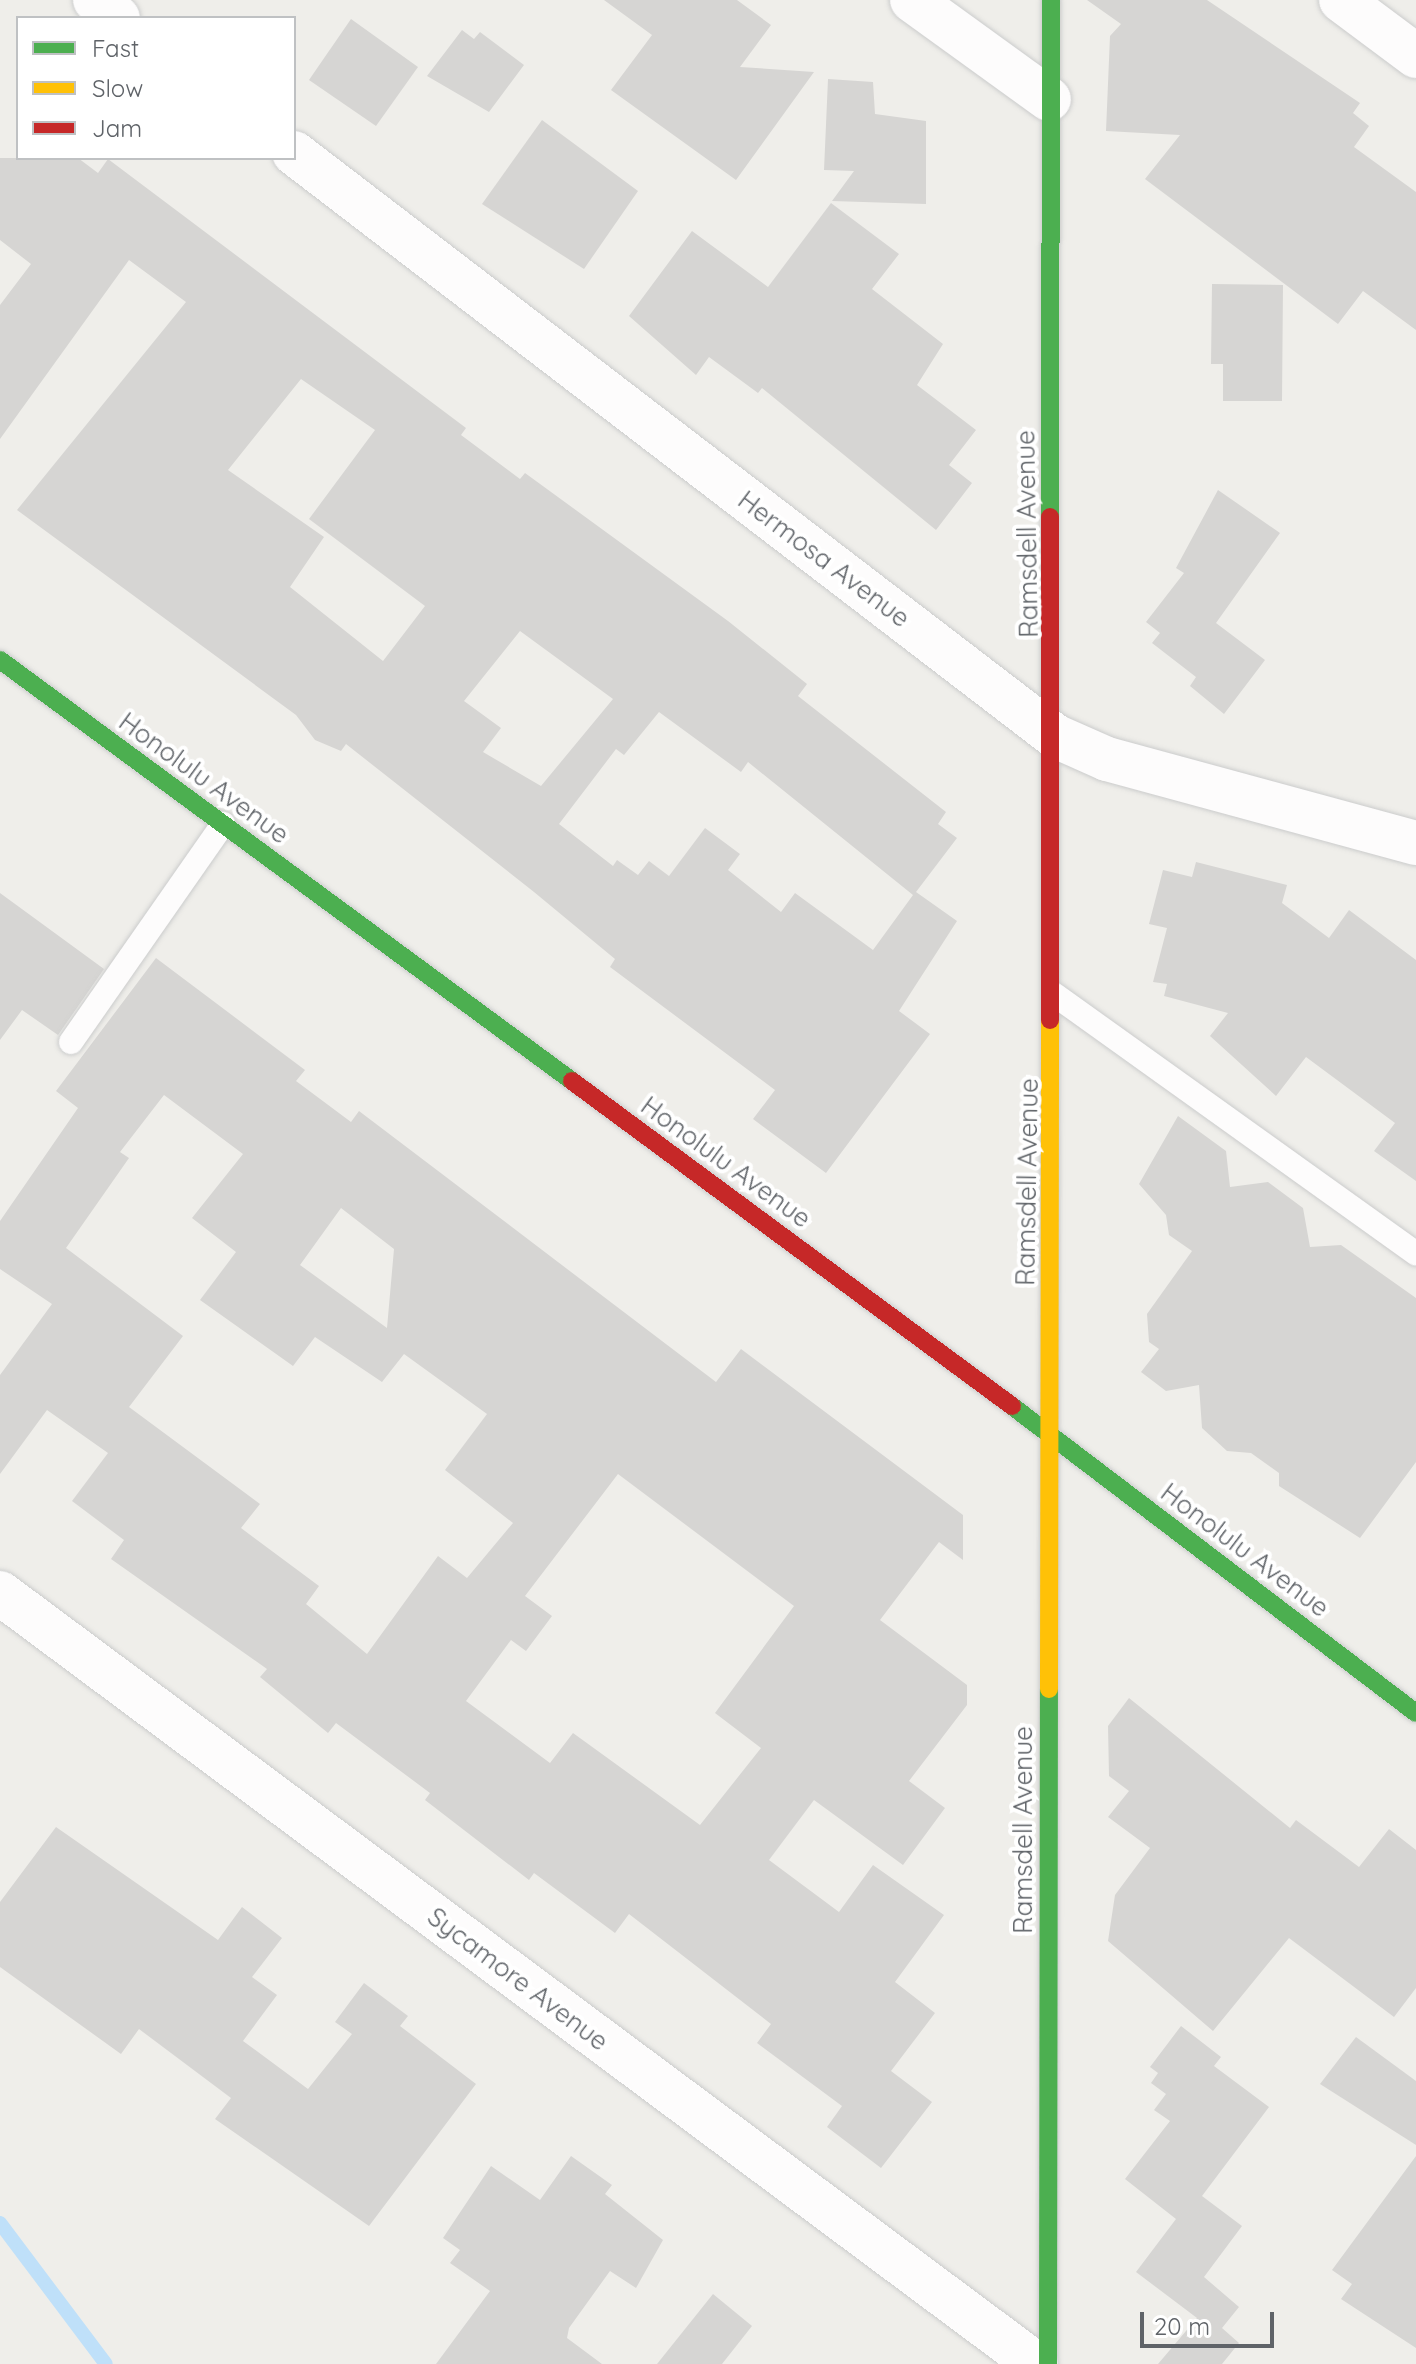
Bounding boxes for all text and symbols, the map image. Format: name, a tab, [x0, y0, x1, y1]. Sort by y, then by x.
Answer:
legend	[16, 16, 296, 160]
text: Fast	[92, 33, 139, 63]
text: Slow	[92, 73, 143, 103]
text: Jam	[92, 113, 142, 143]
street label: Ramsdell Avenue	[1010, 430, 1044, 638]
street label: Hermosa Avenue	[732, 484, 916, 634]
street label: Honolulu Avenue	[113, 706, 295, 850]
street label: Ramsdell Avenue	[1010, 1078, 1044, 1286]
street label: Honolulu Avenue	[635, 1090, 817, 1234]
street label: Honolulu Avenue	[1155, 1477, 1335, 1623]
street label: Ramsdell Avenue	[1007, 1726, 1039, 1934]
street label: Sycamore Avenue	[422, 1901, 614, 2057]
scale bar	[1144, 2296, 1278, 2346]
text: 20 m	[1154, 2311, 1210, 2341]

